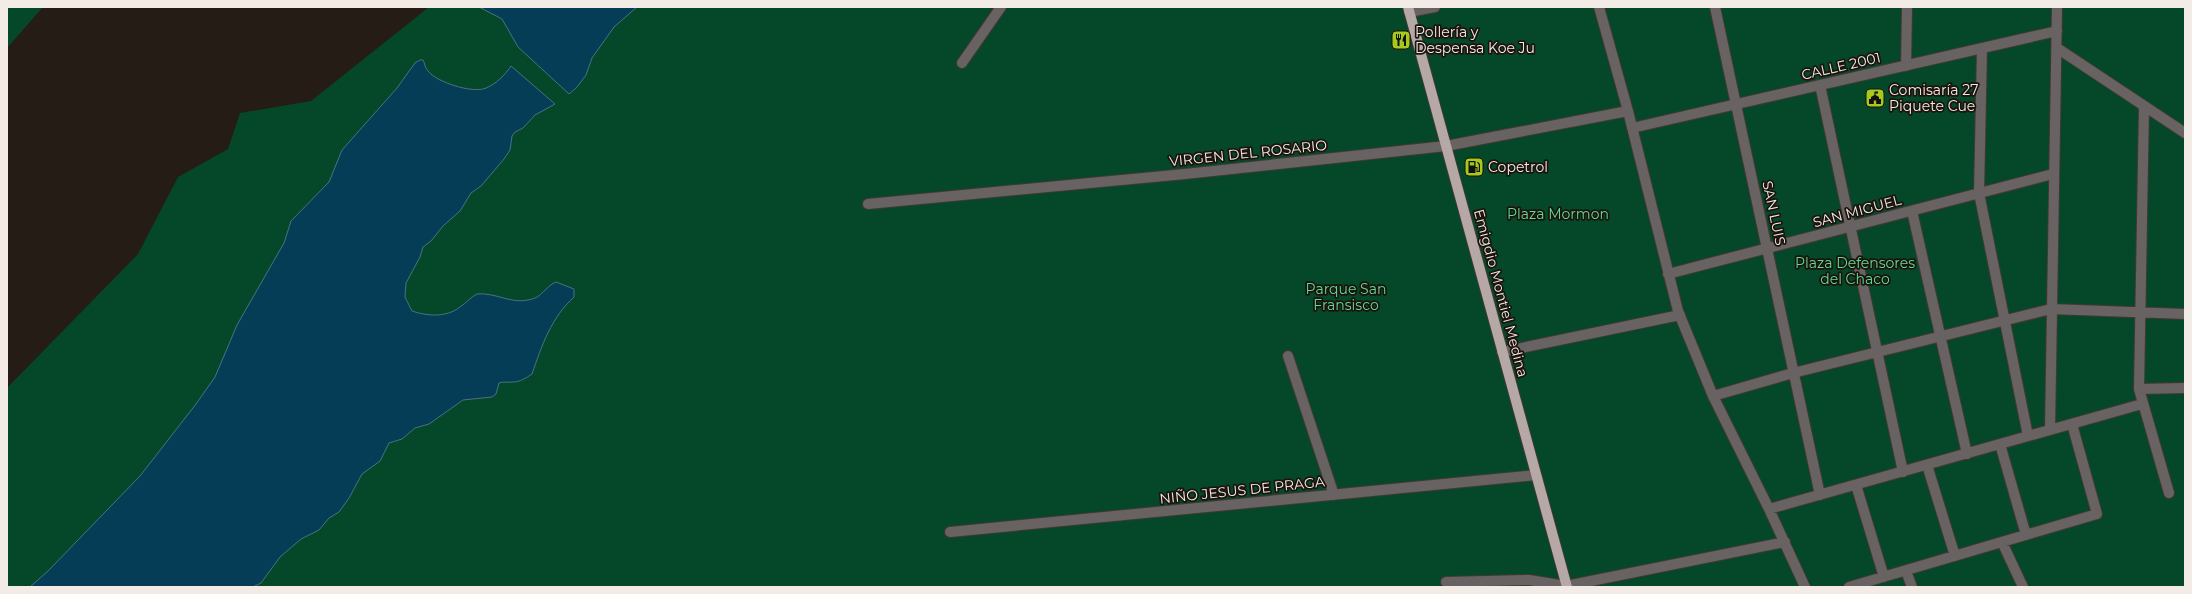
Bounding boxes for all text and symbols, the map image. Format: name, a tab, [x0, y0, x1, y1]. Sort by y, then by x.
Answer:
place label: Pollería y Despensa Koe Ju	[1415, 23, 1535, 57]
restaurant icon: Pollería y Despensa Koe Ju	[1390, 29, 1412, 51]
street label: CALLE 2001	[1800, 48, 1882, 84]
place label: Comisaría 27 Piquete Cue	[1889, 81, 1978, 115]
public building icon: Comisaría 27 Piquete Cue	[1864, 87, 1886, 109]
street label: VIRGEN DEL ROSARIO	[1168, 136, 1328, 170]
fuel station icon: Copetrol	[1463, 156, 1485, 178]
place label: Copetrol	[1488, 158, 1548, 176]
street label: SAN LUIS	[1758, 179, 1790, 247]
street label: SAN MIGUEL	[1811, 190, 1904, 231]
park label: Plaza Mormon	[1507, 205, 1609, 223]
street label: Emigdio Montiel Medina	[1470, 207, 1532, 379]
park label: Plaza Defensores del Chaco	[1795, 254, 1915, 288]
park label: Parque San Fransisco	[1306, 280, 1386, 314]
street label: NIÑO JESUS DE PRAGA	[1158, 472, 1327, 508]

